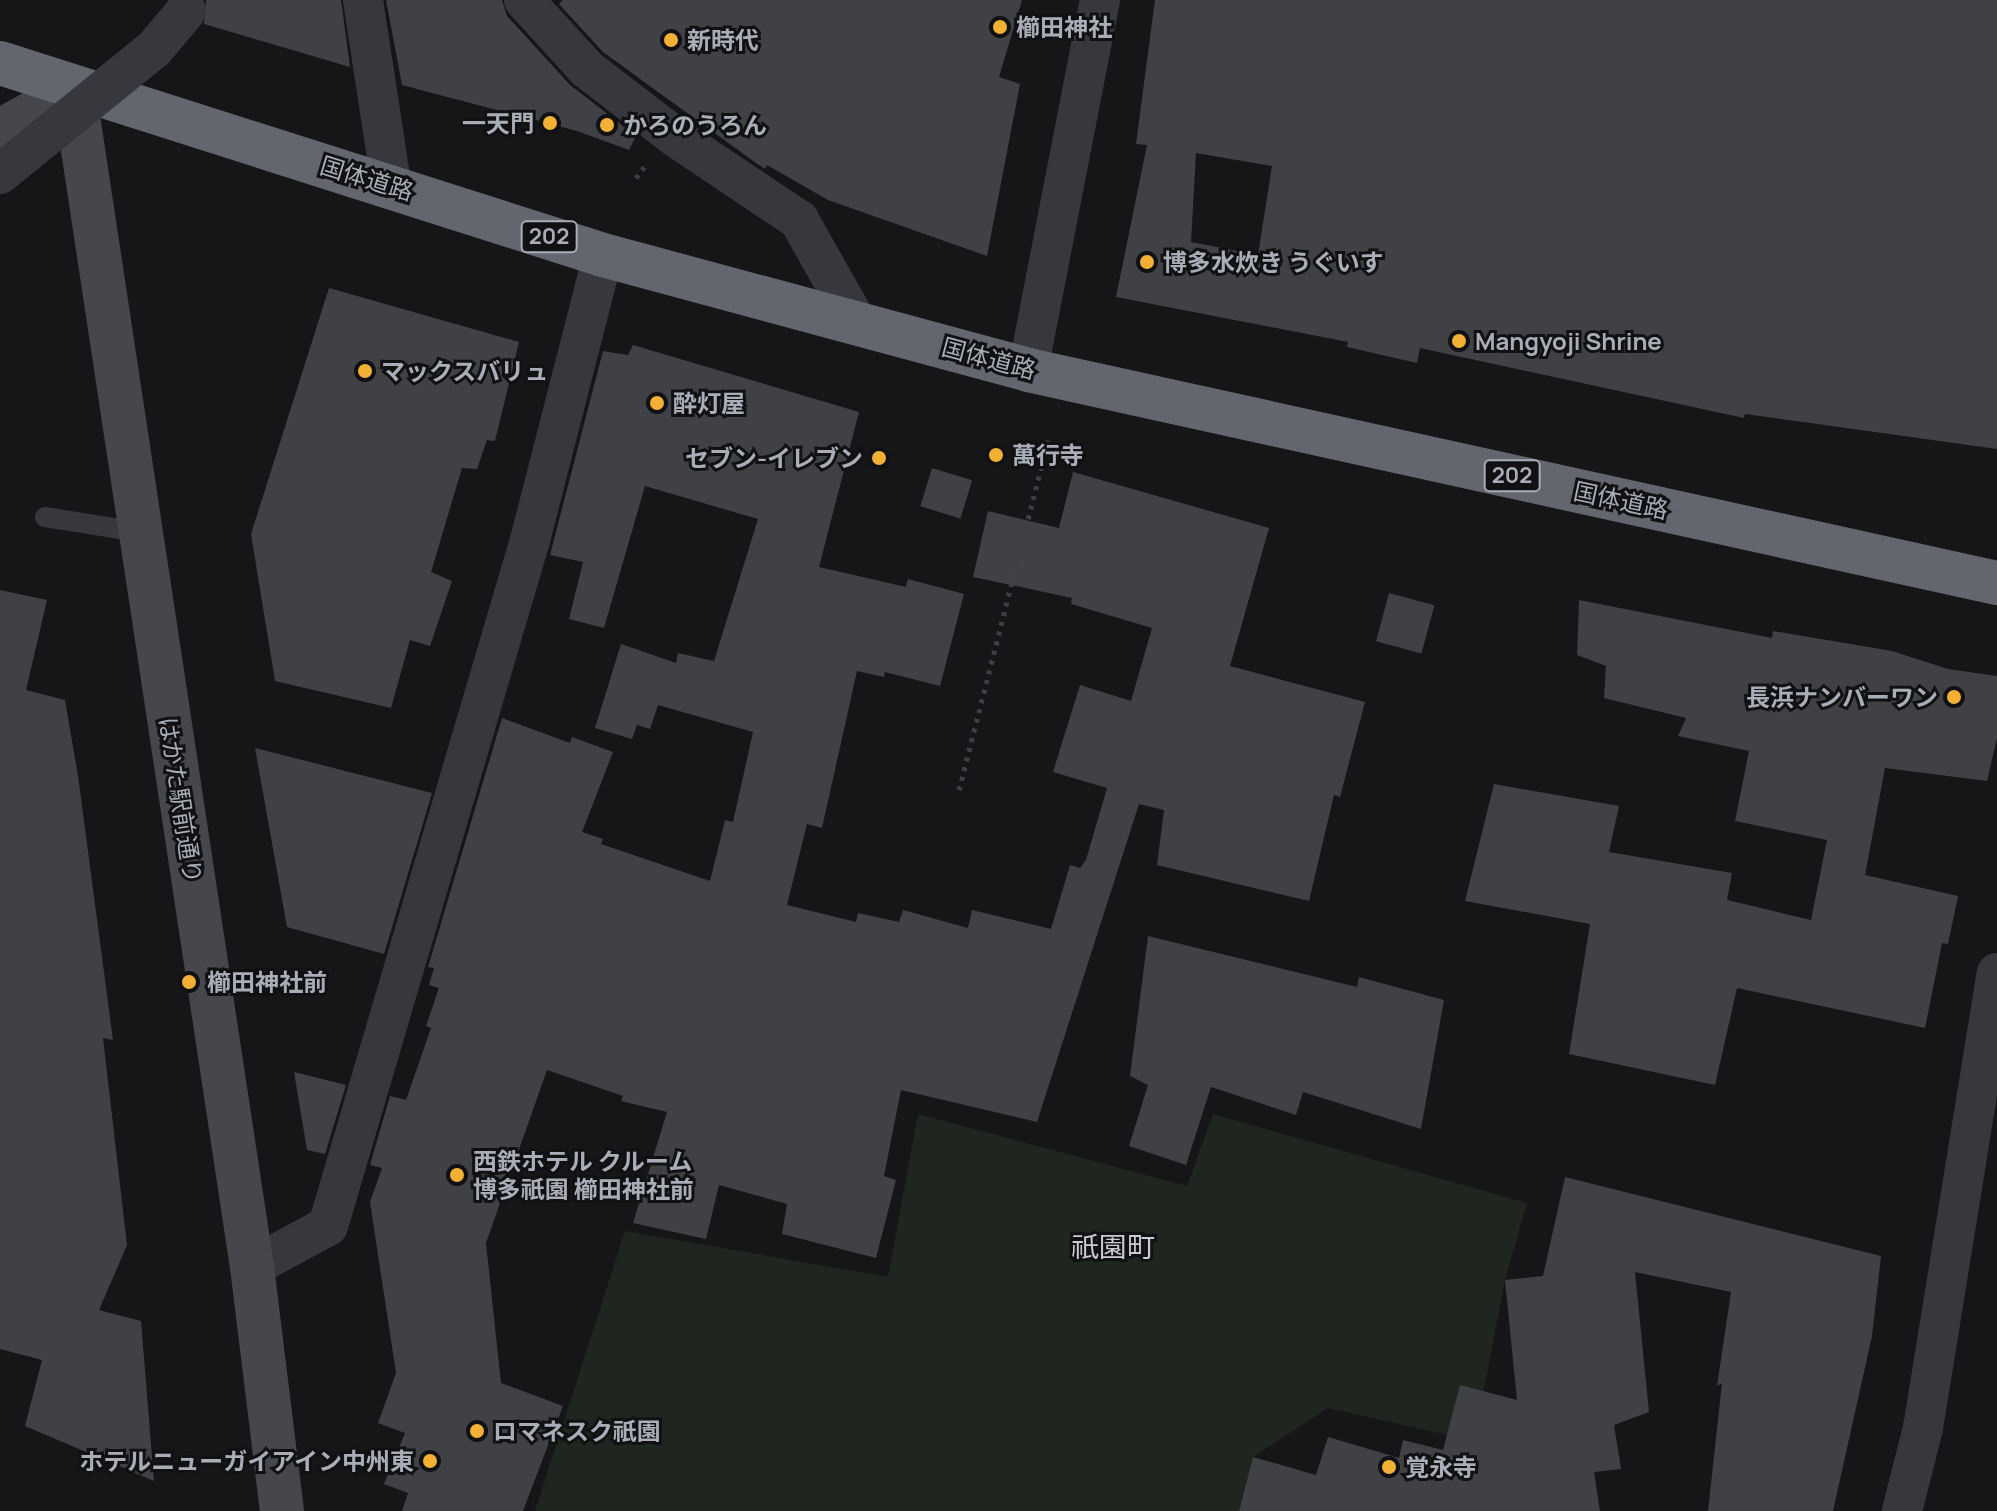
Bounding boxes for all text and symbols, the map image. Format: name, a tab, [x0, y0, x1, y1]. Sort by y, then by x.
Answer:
place label: 櫛田神社	[1016, 13, 1112, 41]
marker: 櫛田神社	[991, 18, 1009, 36]
place label: 新時代	[687, 26, 759, 54]
marker: 新時代	[662, 31, 680, 49]
place label: 一天門	[462, 109, 534, 137]
place label: かろのうろん	[623, 111, 767, 139]
marker: 一天門	[541, 114, 559, 132]
marker: かろのうろん	[598, 116, 616, 134]
street label: 国体道路	[317, 150, 417, 206]
road number: 202	[519, 219, 579, 255]
place label: 博多水炊き うぐいす	[1163, 248, 1384, 276]
marker: 博多水炊き うぐいす	[1138, 253, 1156, 271]
place label: Mangyoji Shrine	[1475, 327, 1662, 355]
street label: 国体道路	[939, 332, 1039, 384]
marker: Mangyoji Shrine	[1450, 332, 1468, 350]
place label: マックスバリュ	[381, 357, 549, 385]
marker: マックスバリュ	[356, 362, 374, 380]
place label: 酔灯屋	[673, 389, 745, 417]
marker: 酔灯屋	[648, 394, 666, 412]
place label: 萬行寺	[1012, 441, 1084, 469]
place label: セブン-イレブン	[685, 444, 863, 472]
marker: 萬行寺	[987, 446, 1005, 464]
marker: セブン-イレブン	[870, 449, 888, 467]
road number: 202	[1482, 458, 1542, 494]
street label: 国体道路	[1571, 476, 1671, 524]
place label: 長浜ナンバーワン	[1746, 683, 1938, 711]
marker: 長浜ナンバーワン	[1945, 688, 1963, 706]
street label: はかた駅前通り	[154, 715, 208, 885]
place label: 櫛田神社前	[207, 968, 327, 996]
marker: 櫛田神社前	[178, 971, 200, 993]
place label: 西鉄ホテル クルーム 博多祇園 櫛田神社前	[473, 1147, 694, 1203]
marker: 西鉄ホテル クルーム 博多祇園 櫛田神社前	[448, 1166, 466, 1184]
district label: 祇園町	[1071, 1229, 1155, 1263]
place label: ロマネスク祇園	[493, 1417, 661, 1445]
marker: ロマネスク祇園	[468, 1422, 486, 1440]
place label: ホテルニューガイアイン中州東	[78, 1447, 414, 1475]
marker: ホテルニューガイアイン中州東	[421, 1452, 439, 1470]
place label: 覚永寺	[1405, 1453, 1477, 1481]
marker: 覚永寺	[1380, 1458, 1398, 1476]

